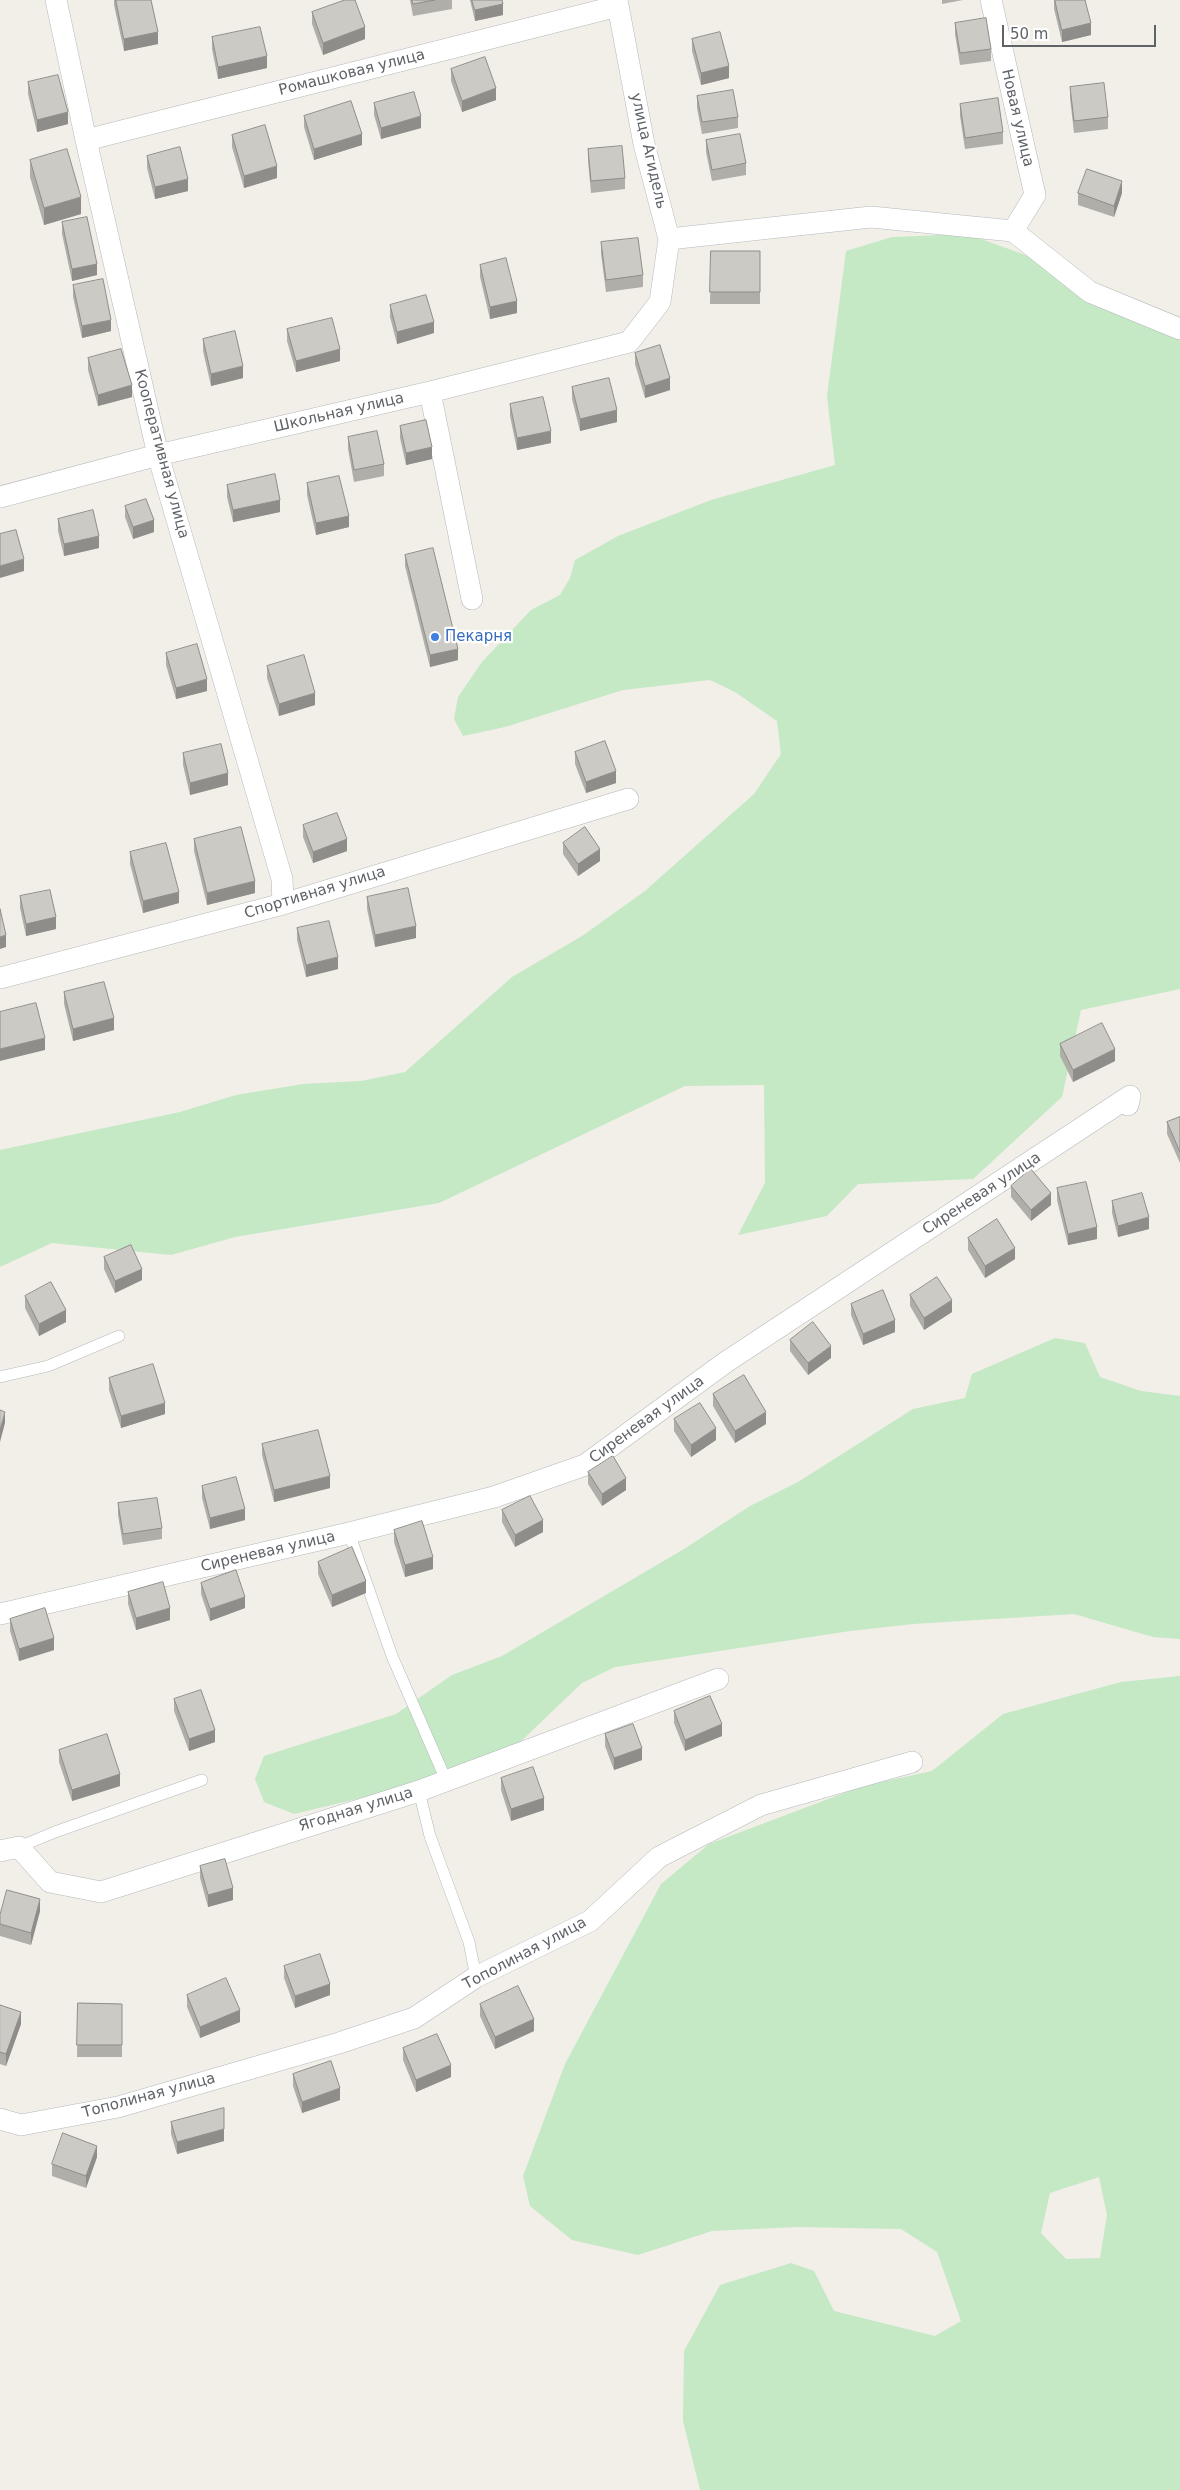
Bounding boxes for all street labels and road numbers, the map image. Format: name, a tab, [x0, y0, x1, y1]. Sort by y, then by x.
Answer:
street label: Ромашковая улица	[277, 46, 427, 100]
street label: Новая улица	[997, 67, 1037, 169]
street label: улица Агидель	[626, 91, 670, 211]
street label: Кооперативная улица	[130, 367, 192, 541]
street label: Школьная улица	[272, 389, 406, 437]
street label: Спортивная улица	[242, 863, 388, 923]
street label: Сиреневая улица	[919, 1149, 1045, 1239]
street label: Сиреневая улица	[586, 1372, 708, 1468]
street label: Сиреневая улица	[199, 1528, 337, 1576]
street label: Ягодная улица	[297, 1784, 415, 1836]
street label: Тополиная улица	[460, 1914, 590, 1994]
street label: Тополиная улица	[80, 2070, 218, 2122]

